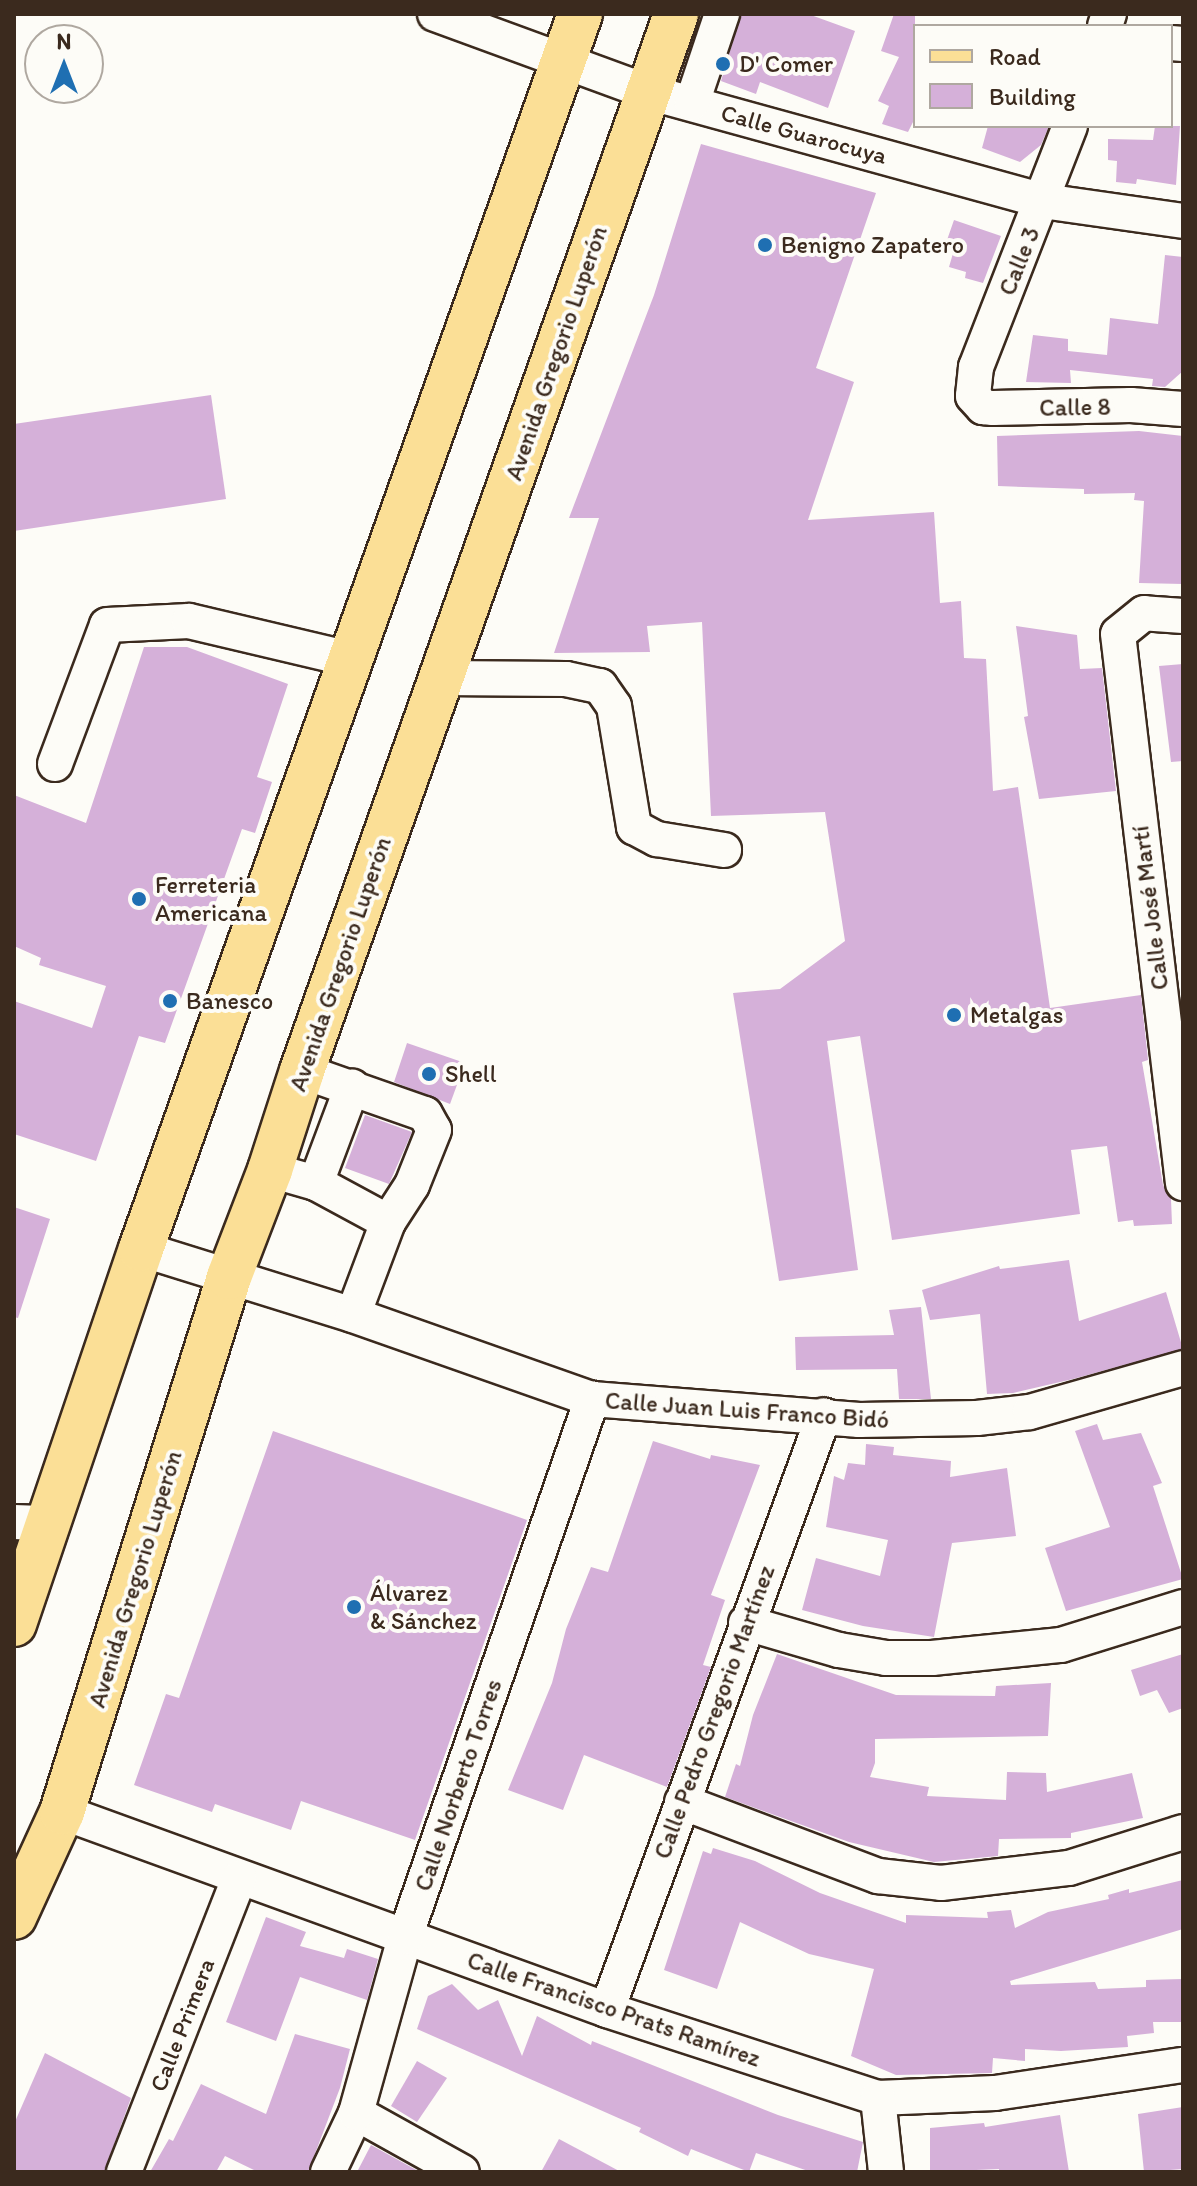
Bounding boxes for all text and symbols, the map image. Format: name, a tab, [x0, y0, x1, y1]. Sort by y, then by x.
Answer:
north arrow	[24, 24, 104, 104]
legend	[913, 24, 1173, 128]
text: N	[57, 28, 71, 55]
text: Road	[989, 42, 1041, 71]
place label: D' Comer	[739, 50, 833, 78]
marker: D' Comer	[714, 55, 732, 73]
text: Building	[989, 82, 1076, 111]
street label: Calle Guarocuya	[719, 98, 889, 170]
street label: Avenida Gregorio Luperón	[499, 222, 613, 484]
street label: Calle 3	[992, 223, 1046, 299]
place label: Benigno Zapatero	[781, 231, 964, 259]
marker: Benigno Zapatero	[756, 236, 774, 254]
street label: Calle 8	[1039, 392, 1111, 422]
street label: Calle José Martí	[1126, 824, 1174, 992]
street label: Avenida Gregorio Luperón	[283, 833, 397, 1095]
place label: Ferreteria Americana	[155, 871, 267, 927]
marker: Ferreteria Americana	[130, 890, 148, 908]
place label: Banesco	[186, 987, 273, 1015]
marker: Banesco	[161, 992, 179, 1010]
place label: Metalgas	[970, 1001, 1063, 1029]
marker: Metalgas	[945, 1006, 963, 1024]
place label: Shell	[445, 1060, 496, 1088]
marker: Shell	[420, 1065, 438, 1083]
street label: Calle Juan Luis Franco Bidó	[604, 1386, 890, 1434]
street label: Avenida Gregorio Luperón	[82, 1447, 188, 1711]
street label: Calle Pedro Gregorio Martínez	[647, 1561, 781, 1863]
place label: Álvarez & Sánchez	[370, 1579, 477, 1635]
marker: Álvarez & Sánchez	[345, 1598, 363, 1616]
street label: Calle Norberto Torres	[408, 1676, 508, 1894]
street label: Calle Francisco Prats Ramírez	[464, 1945, 764, 2073]
street label: Calle Primera	[143, 1954, 221, 2096]

